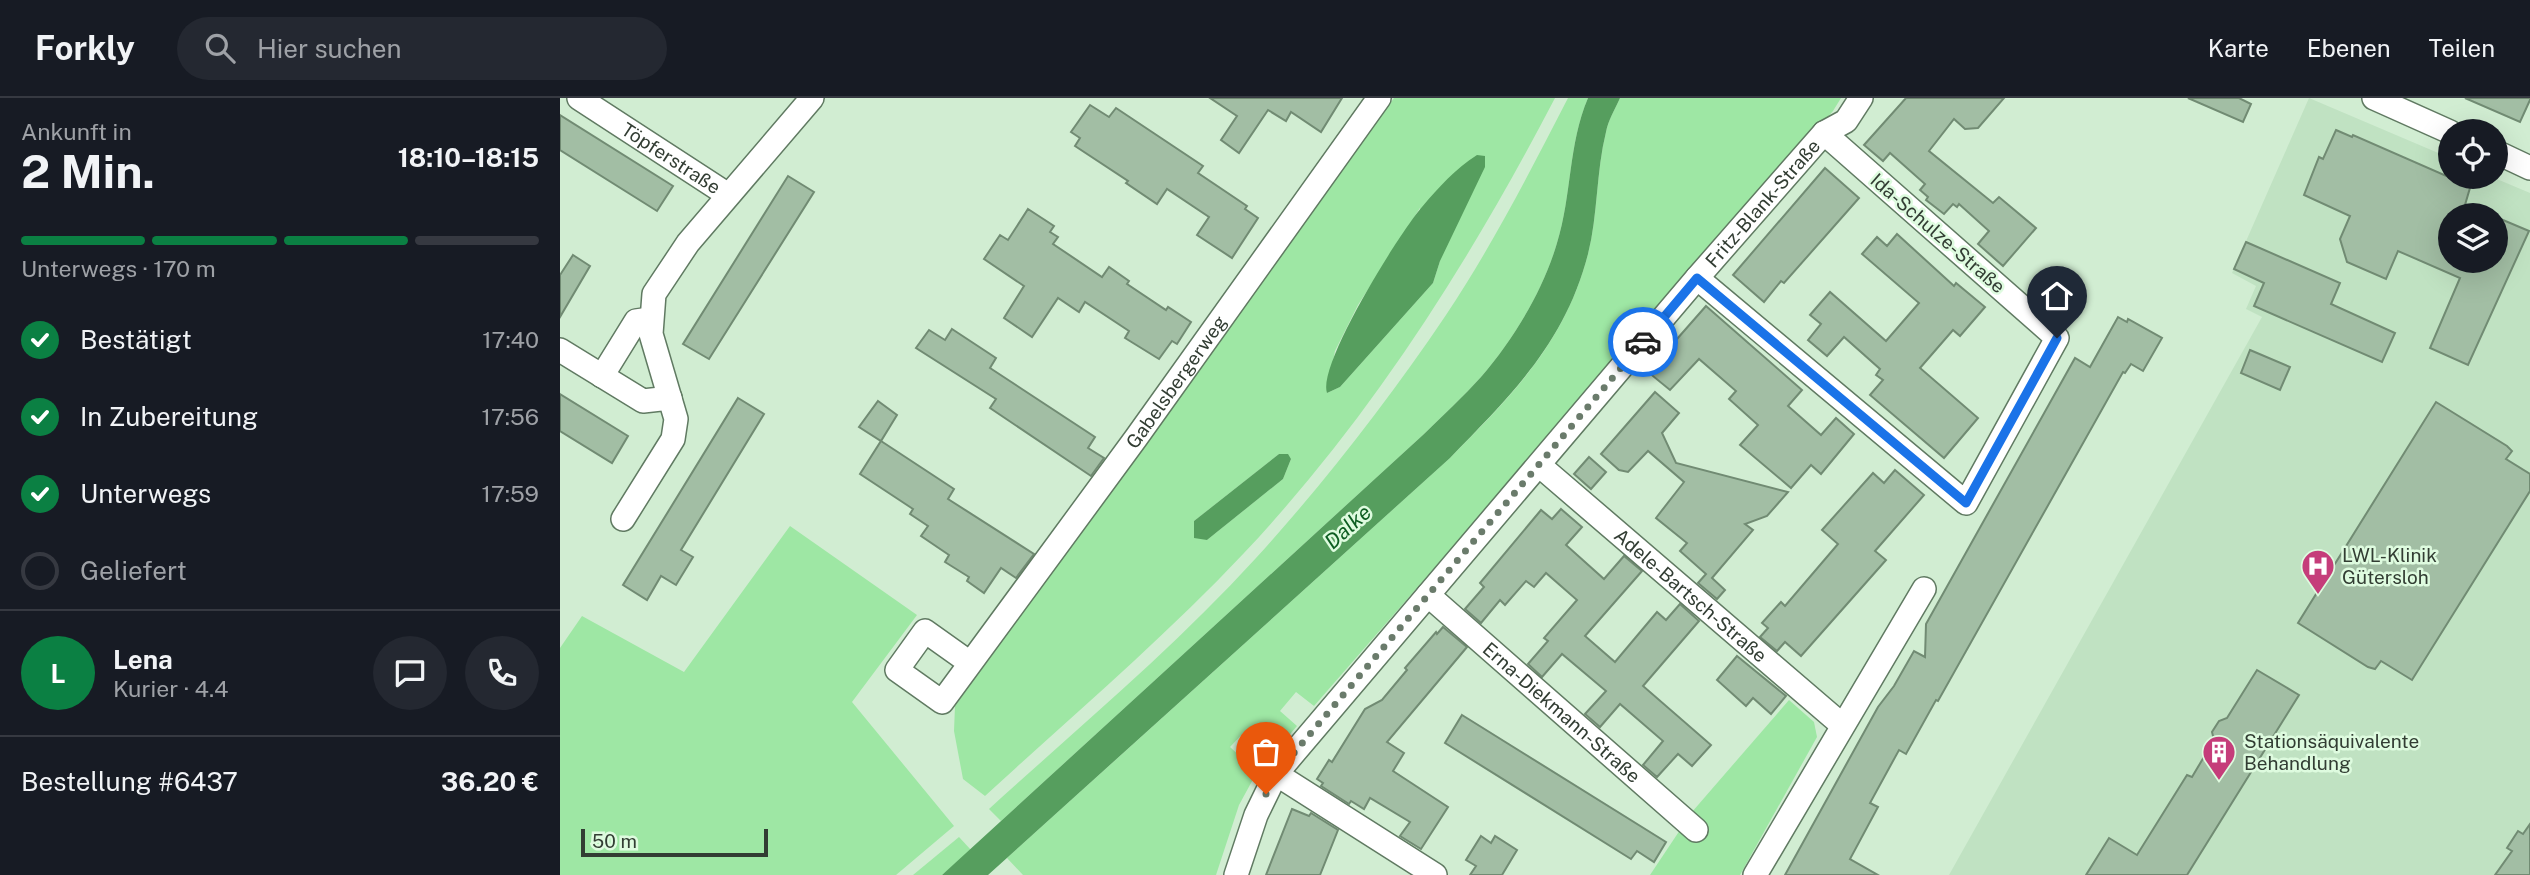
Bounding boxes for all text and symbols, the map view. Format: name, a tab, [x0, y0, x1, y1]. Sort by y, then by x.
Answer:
search box	[177, 17, 667, 80]
text: Forkly	[35, 29, 135, 67]
icon: search	[201, 29, 239, 67]
text: Hier suchen	[257, 33, 401, 64]
text: Karte	[2208, 34, 2269, 62]
text: Ebenen	[2307, 34, 2391, 62]
text: Teilen	[2429, 34, 2495, 62]
text: Ankunft in	[21, 118, 132, 145]
street label: Töpferstraße	[618, 118, 725, 198]
map controls	[2438, 119, 2508, 273]
button: locate	[2438, 119, 2508, 189]
street label: Fritz-Blank-Straße	[1701, 135, 1824, 272]
text: 18:10–18:15	[398, 142, 539, 173]
text: 2 Min.	[21, 144, 155, 198]
street label: Ida-Schulze-Straße	[1866, 169, 2010, 297]
button: layers	[2438, 203, 2508, 273]
text: Unterwegs · 170 m	[21, 255, 216, 282]
pin	[2027, 266, 2087, 338]
icon: home	[2038, 277, 2076, 315]
courier	[1608, 307, 1678, 377]
street label: Gabelsbergerweg	[1121, 311, 1231, 453]
icon: check	[21, 321, 59, 359]
icon: car	[1624, 323, 1662, 361]
text: Bestätigt	[80, 324, 192, 355]
text: 17:40	[482, 326, 539, 353]
icon: check	[21, 398, 59, 436]
text: In Zubereitung	[80, 401, 258, 432]
text: 17:56	[482, 403, 539, 430]
icon: check	[21, 475, 59, 513]
text: Unterwegs	[80, 478, 211, 509]
text: 17:59	[482, 480, 539, 507]
water label: Dalke	[1319, 499, 1376, 554]
street label: Adele-Bartsch-Straße	[1610, 524, 1771, 667]
place label: LWL-Klinik Gütersloh	[2342, 544, 2437, 588]
hospital icon: LWL-Klinik Gütersloh	[2299, 547, 2337, 596]
text: Geliefert	[80, 555, 187, 586]
button: chat	[373, 636, 447, 710]
button: phone	[465, 636, 539, 710]
street label: Erna-Diekmann-Straße	[1479, 638, 1645, 787]
text: Lena	[113, 644, 173, 675]
text: L	[50, 658, 66, 689]
text: Kurier · 4.4	[113, 675, 228, 702]
pin	[1236, 722, 1296, 794]
place label: Stationsäquivalente Behandlung	[2244, 730, 2419, 774]
icon: bag	[1247, 733, 1285, 771]
building icon: Stationsäquivalente Behandlung	[2200, 733, 2238, 782]
text: Bestellung #6437	[21, 766, 238, 797]
text: 36.20 €	[441, 766, 539, 797]
scale bar	[581, 826, 768, 858]
text: 50 m	[592, 830, 637, 852]

